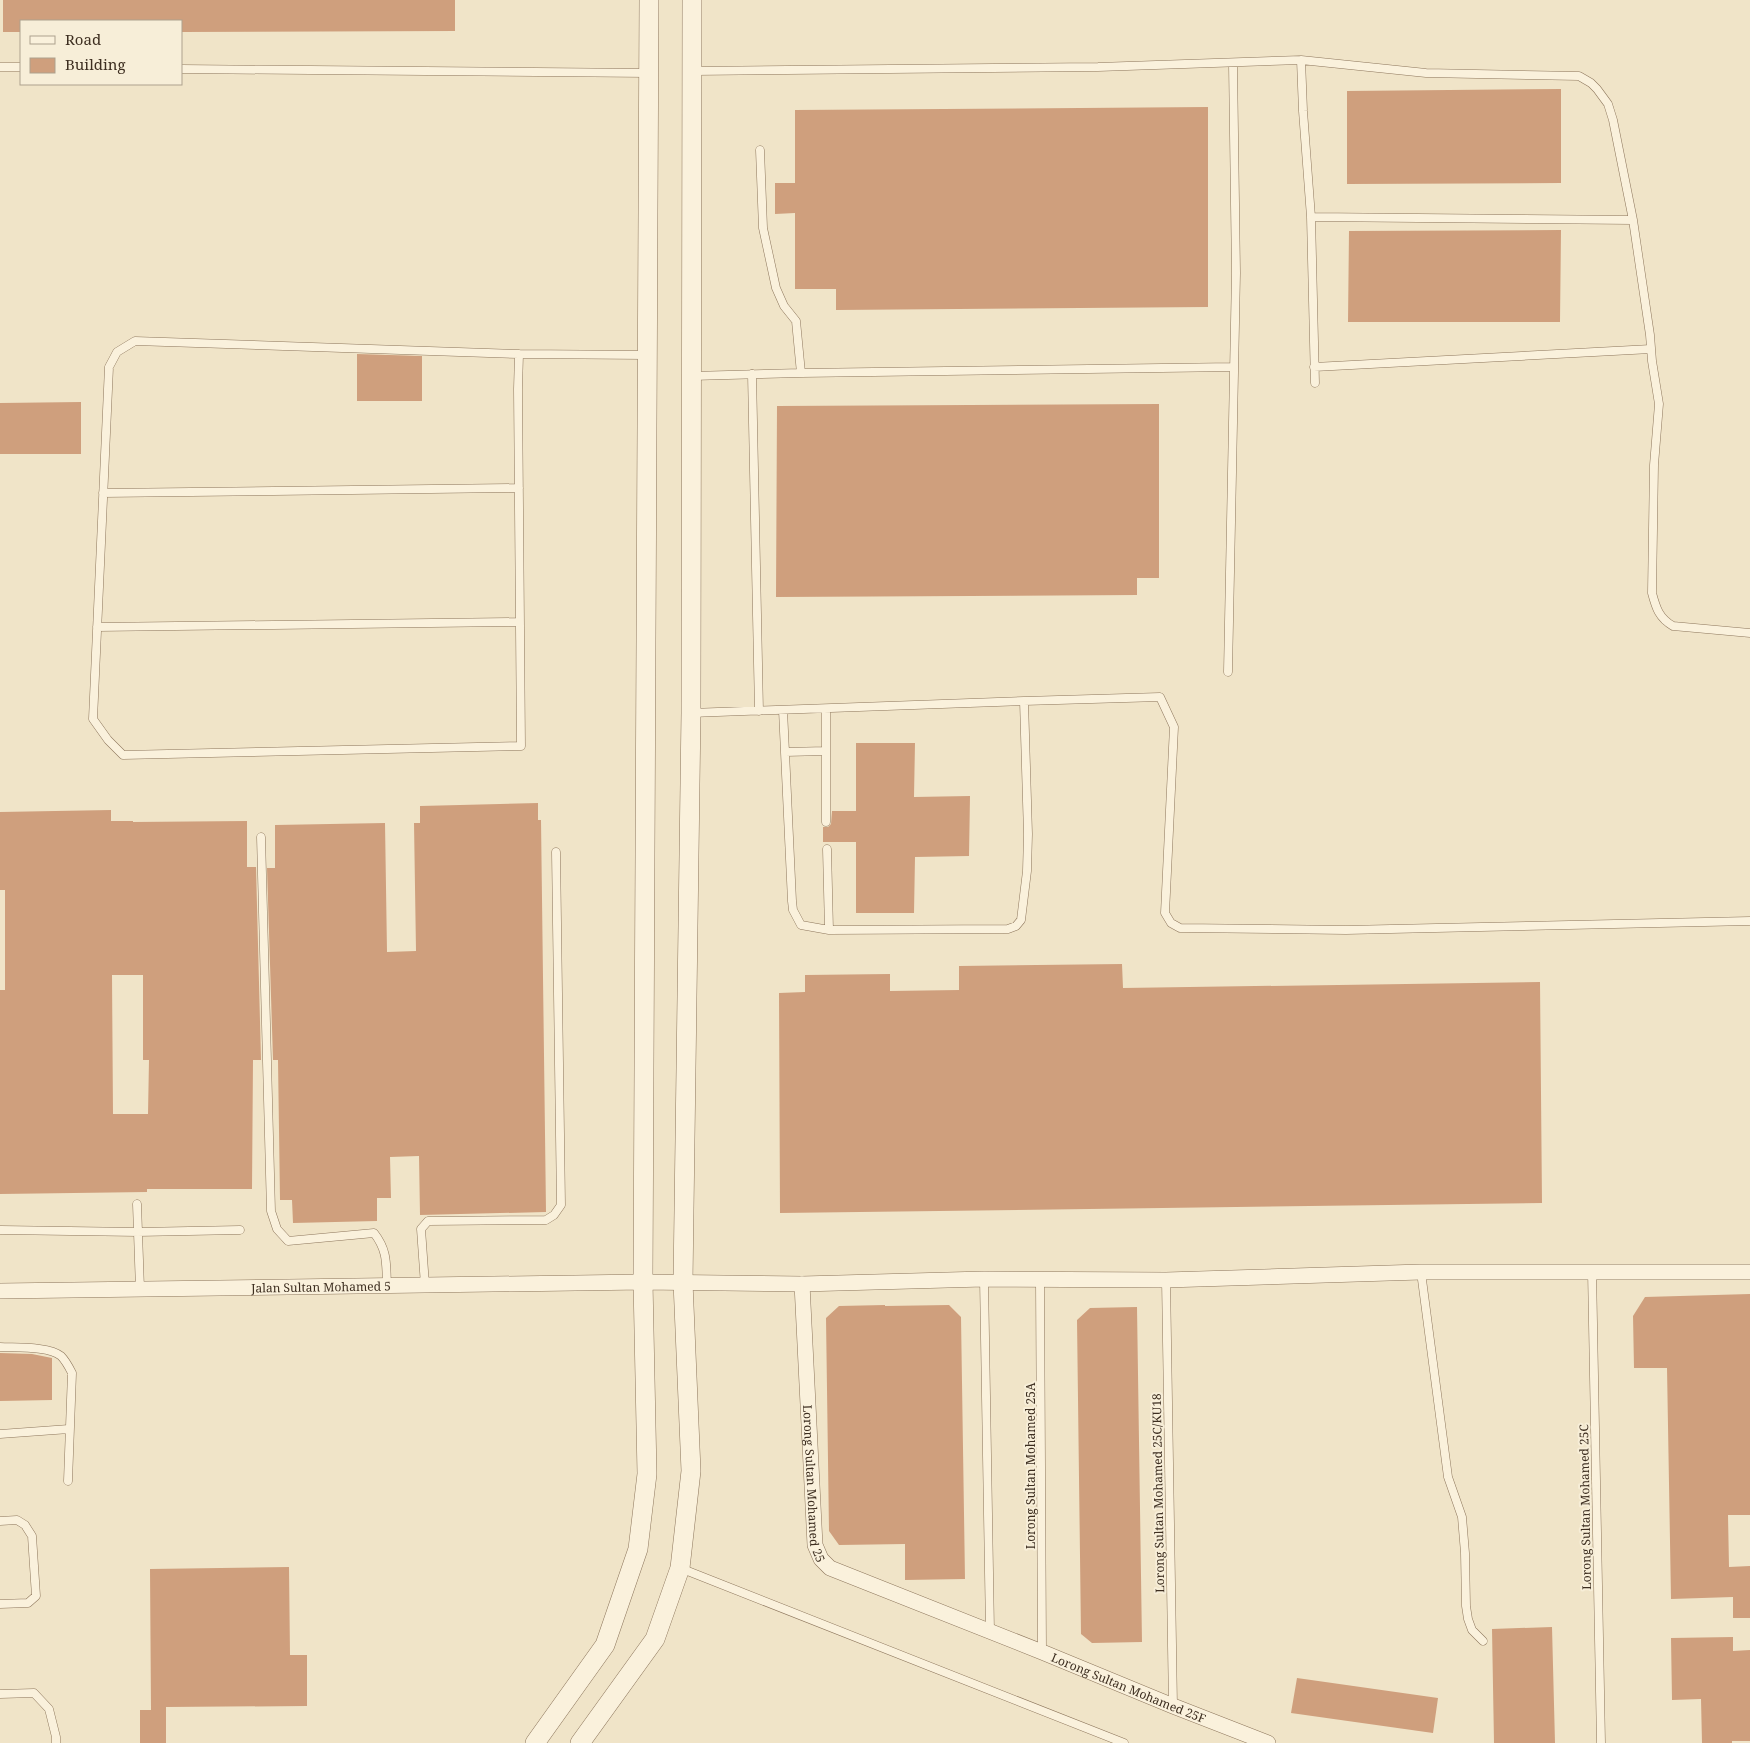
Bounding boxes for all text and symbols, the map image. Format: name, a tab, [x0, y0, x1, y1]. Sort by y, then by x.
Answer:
legend	[20, 20, 182, 85]
text: Road	[65, 29, 101, 49]
text: Building	[65, 54, 126, 74]
street label: Jalan Sultan Mohamed 5	[250, 1277, 391, 1296]
street label: Lorong Sultan Mohamed 25A	[1022, 1382, 1039, 1549]
street label: Lorong Sultan Mohamed 25C/KU18	[1148, 1393, 1168, 1593]
street label: Lorong Sultan Mohamed 25	[800, 1404, 830, 1565]
street label: Lorong Sultan Mohamed 25C	[1575, 1424, 1595, 1590]
street label: Lorong Sultan Mohamed 25F	[1049, 1648, 1208, 1727]

